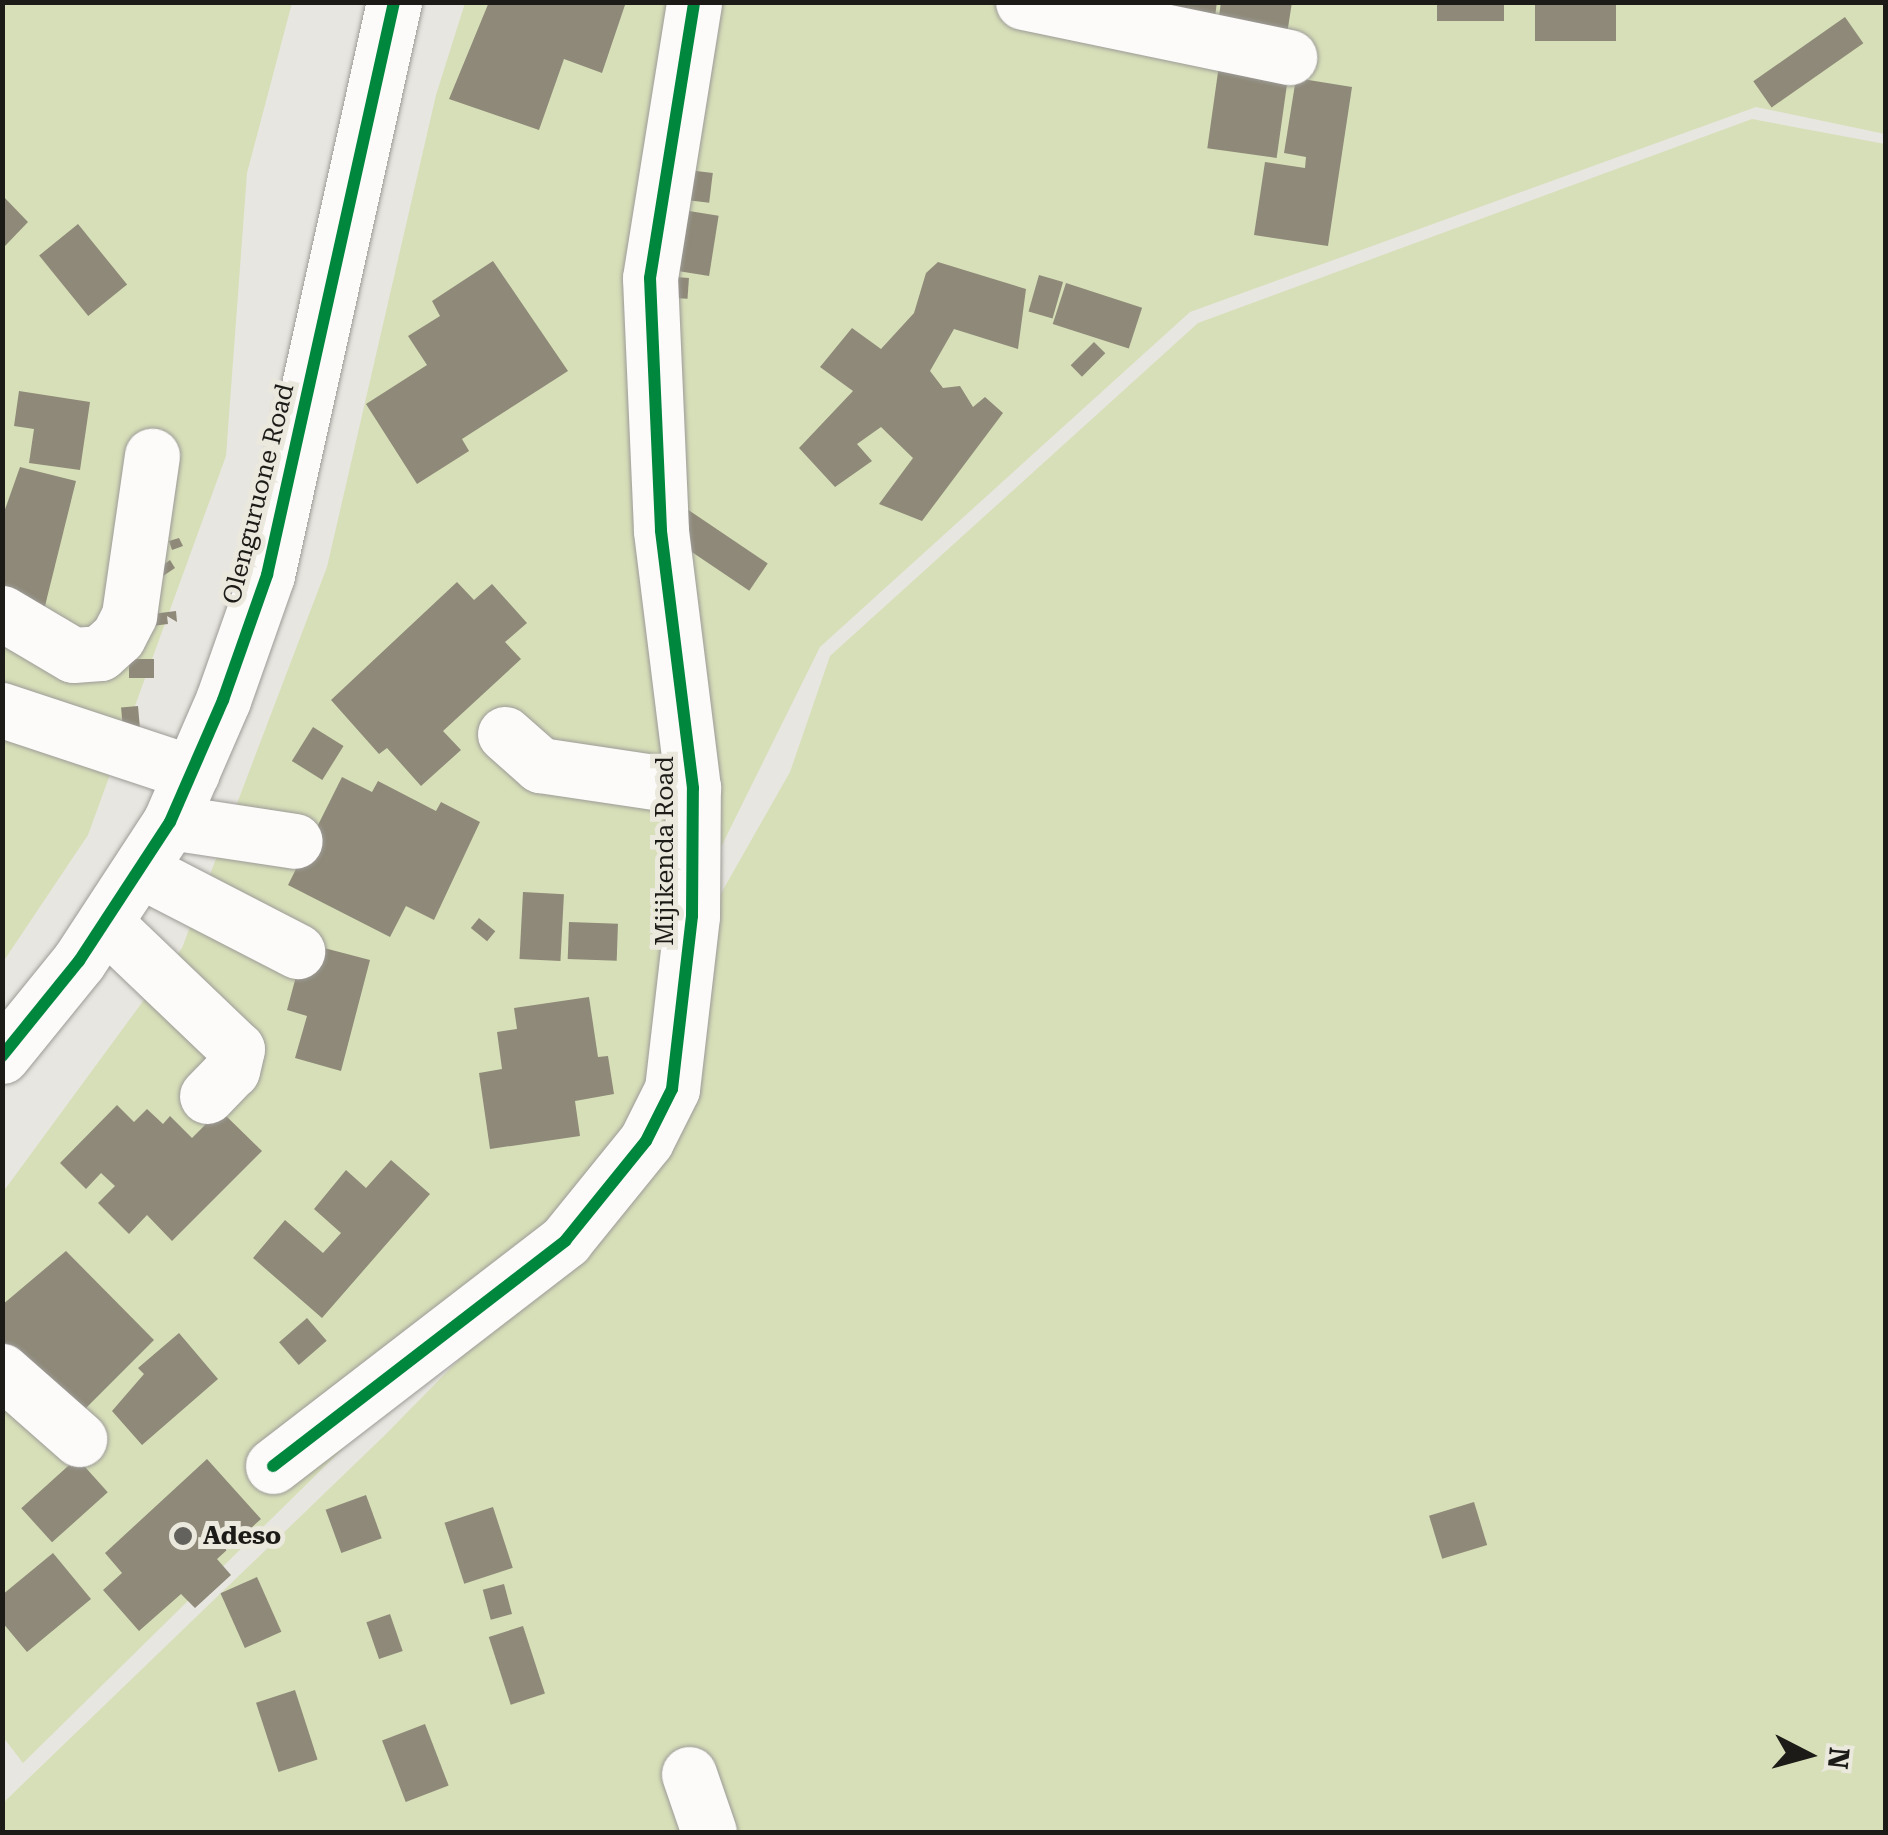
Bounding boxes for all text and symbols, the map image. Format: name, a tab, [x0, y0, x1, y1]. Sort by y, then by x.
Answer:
street label: Olenguruone Road	[217, 381, 301, 607]
street label: Mijikenda Road	[650, 756, 680, 946]
place label: Adeso	[203, 1521, 281, 1551]
marker: Adeso	[172, 1525, 194, 1547]
north arrow	[1758, 1705, 1858, 1805]
text: N	[1821, 1746, 1856, 1771]

